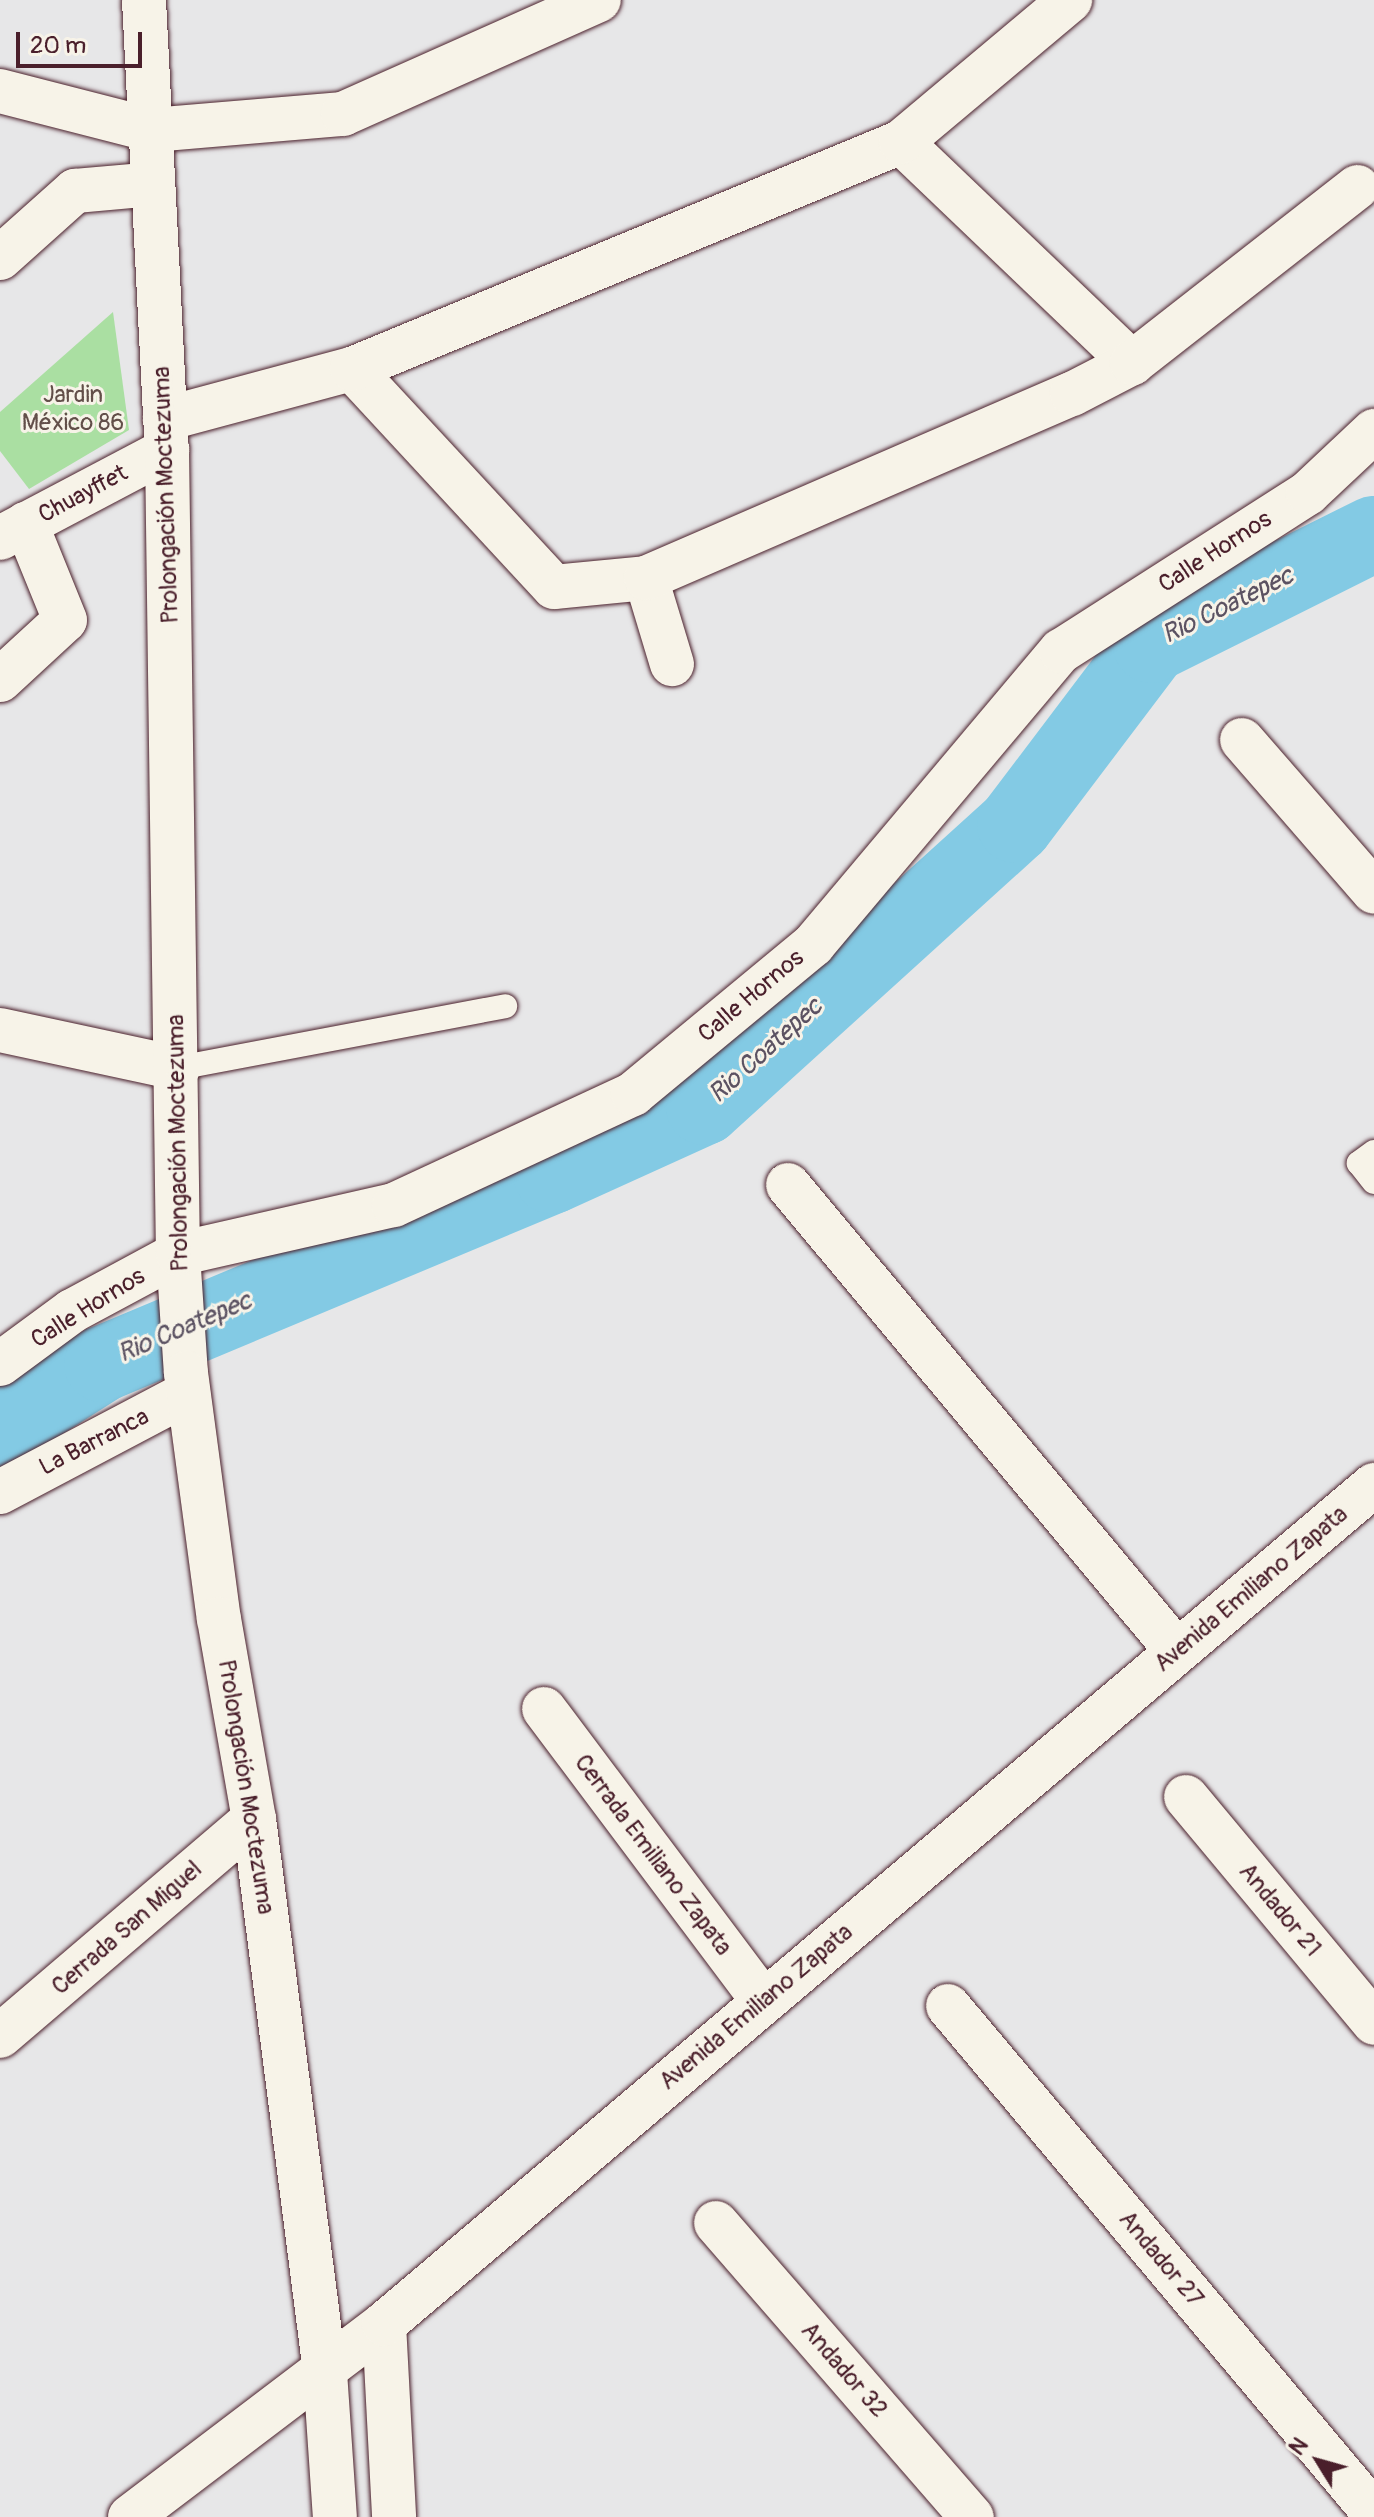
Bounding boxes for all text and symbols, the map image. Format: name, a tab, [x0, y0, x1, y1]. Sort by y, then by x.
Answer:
scale bar	[20, 16, 146, 66]
text: 20 m	[30, 31, 86, 60]
street label: Prolongación Moctezuma	[147, 366, 185, 624]
park label: Jardin México 86	[22, 381, 124, 437]
street label: Chuayffet	[34, 459, 132, 529]
street label: Calle Hornos	[1153, 505, 1277, 599]
water label: Rio Coatepec	[1157, 561, 1299, 651]
street label: Calle Hornos	[692, 944, 810, 1048]
water label: Rio Coatepec	[703, 992, 829, 1110]
street label: Prolongación Moctezuma	[161, 1014, 195, 1272]
street label: Calle Hornos	[26, 1262, 150, 1354]
water label: Rio Coatepec	[113, 1286, 257, 1370]
street label: La Barranca	[34, 1402, 154, 1482]
street label: Avenida Emiliano Zapata	[1149, 1500, 1353, 1678]
street label: Prolongación Moctezuma	[212, 1658, 280, 1916]
street label: Cerrada Emiliano Zapata	[568, 1749, 738, 1961]
street label: Cerrada San Miguel	[46, 1855, 208, 2001]
street label: Andador 21	[1233, 1858, 1327, 1962]
street label: Avenida Emiliano Zapata	[654, 1918, 858, 2096]
street label: Andador 27	[1113, 2205, 1209, 2313]
street label: Andador 32	[795, 2316, 893, 2424]
north arrow	[1278, 2421, 1358, 2501]
text: N	[1283, 2432, 1314, 2461]

